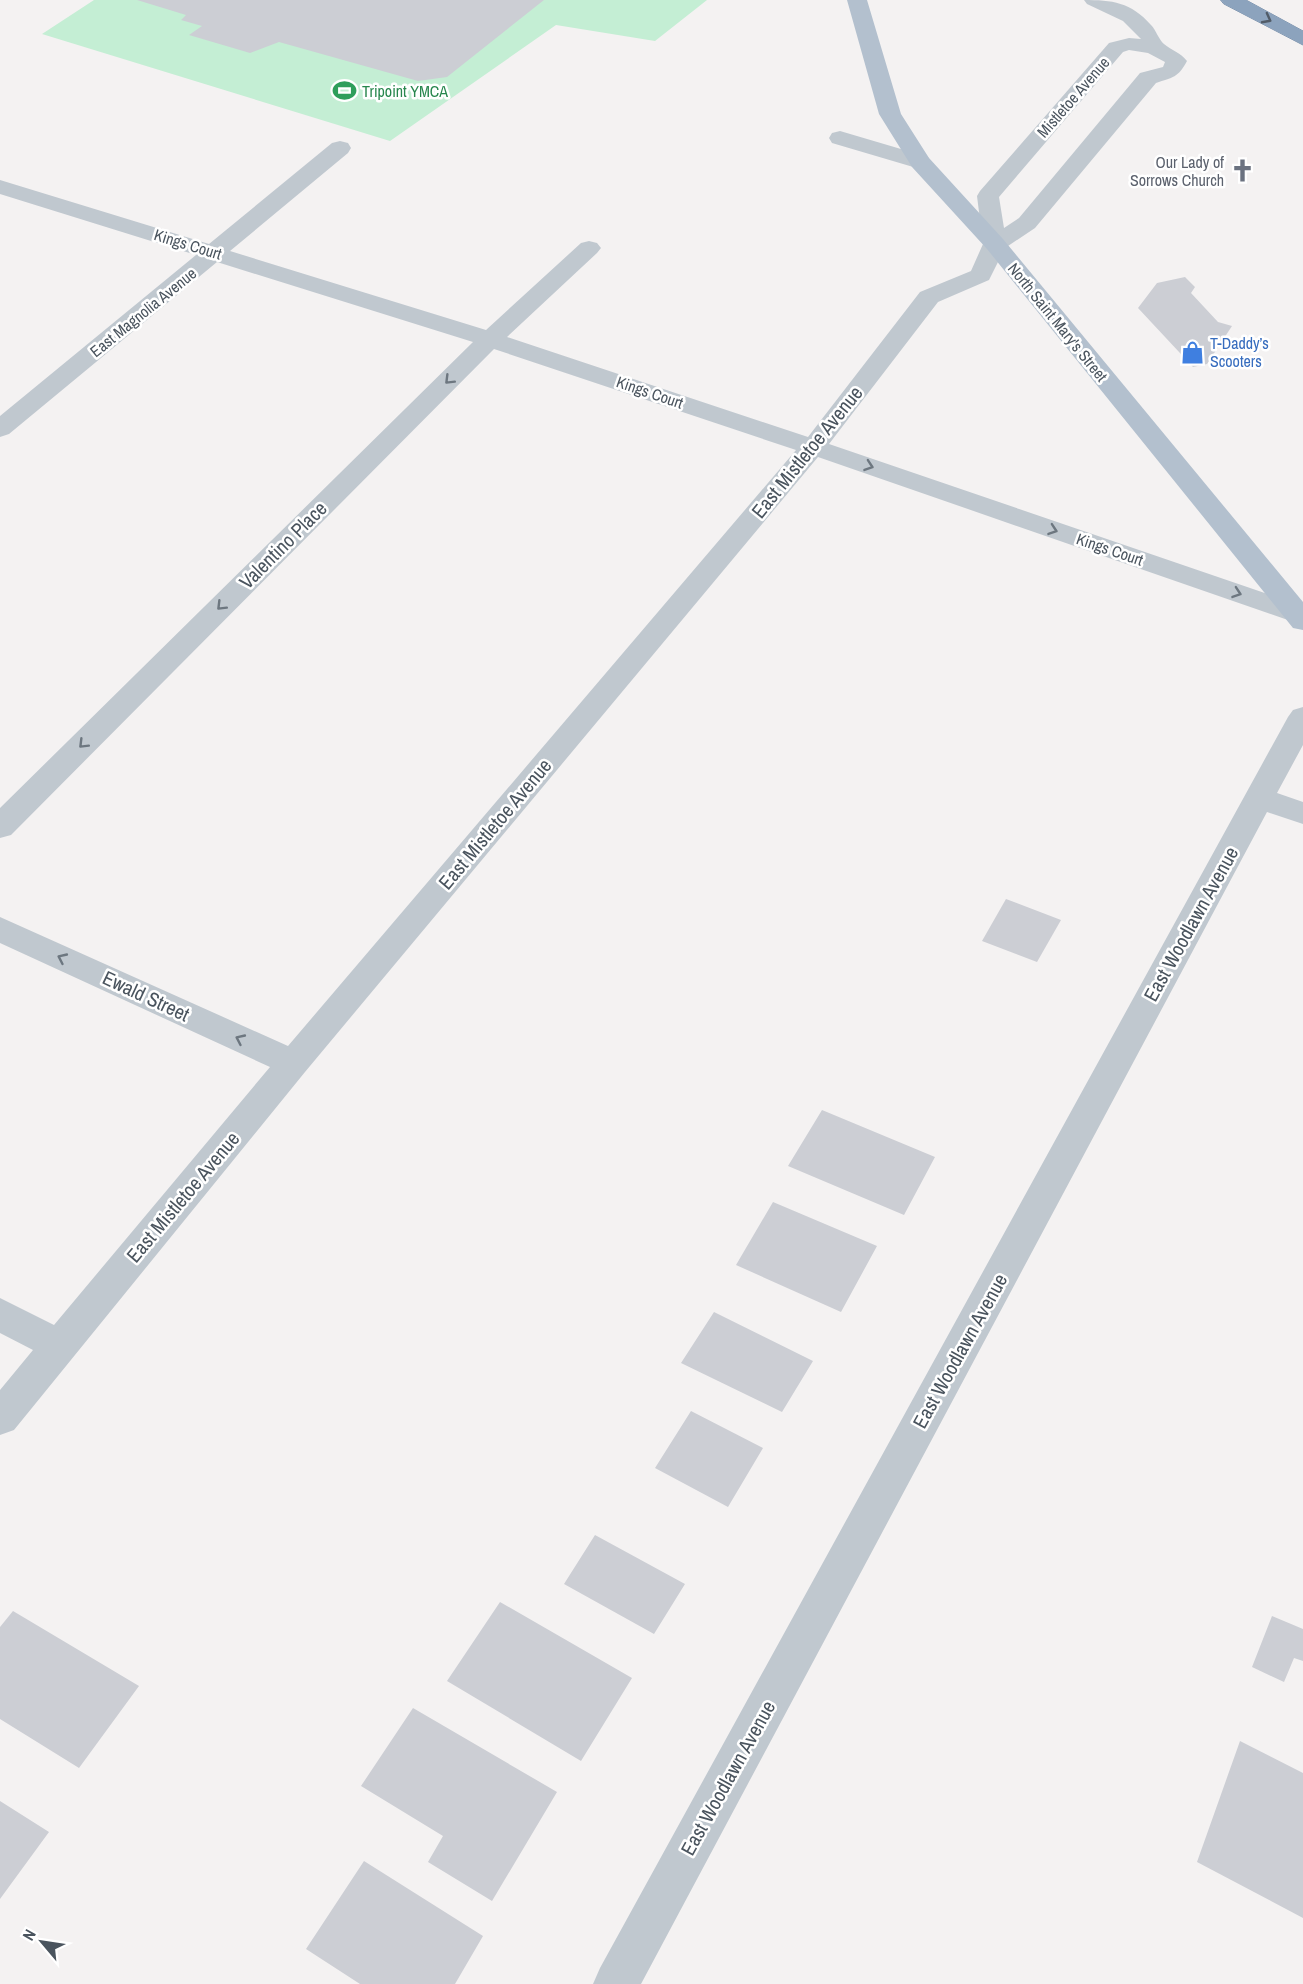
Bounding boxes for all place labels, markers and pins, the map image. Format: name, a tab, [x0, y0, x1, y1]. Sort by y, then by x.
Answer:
sports icon: Tripoint YMCA	[331, 78, 357, 104]
place label: Tripoint YMCA	[362, 80, 448, 102]
place label: Our Lady of Sorrows Church	[1130, 151, 1224, 191]
church icon: Our Lady of Sorrows Church	[1229, 158, 1255, 184]
place label: T-Daddy’s Scooters	[1210, 332, 1269, 372]
shop icon: T-Daddy’s Scooters	[1179, 339, 1205, 365]

